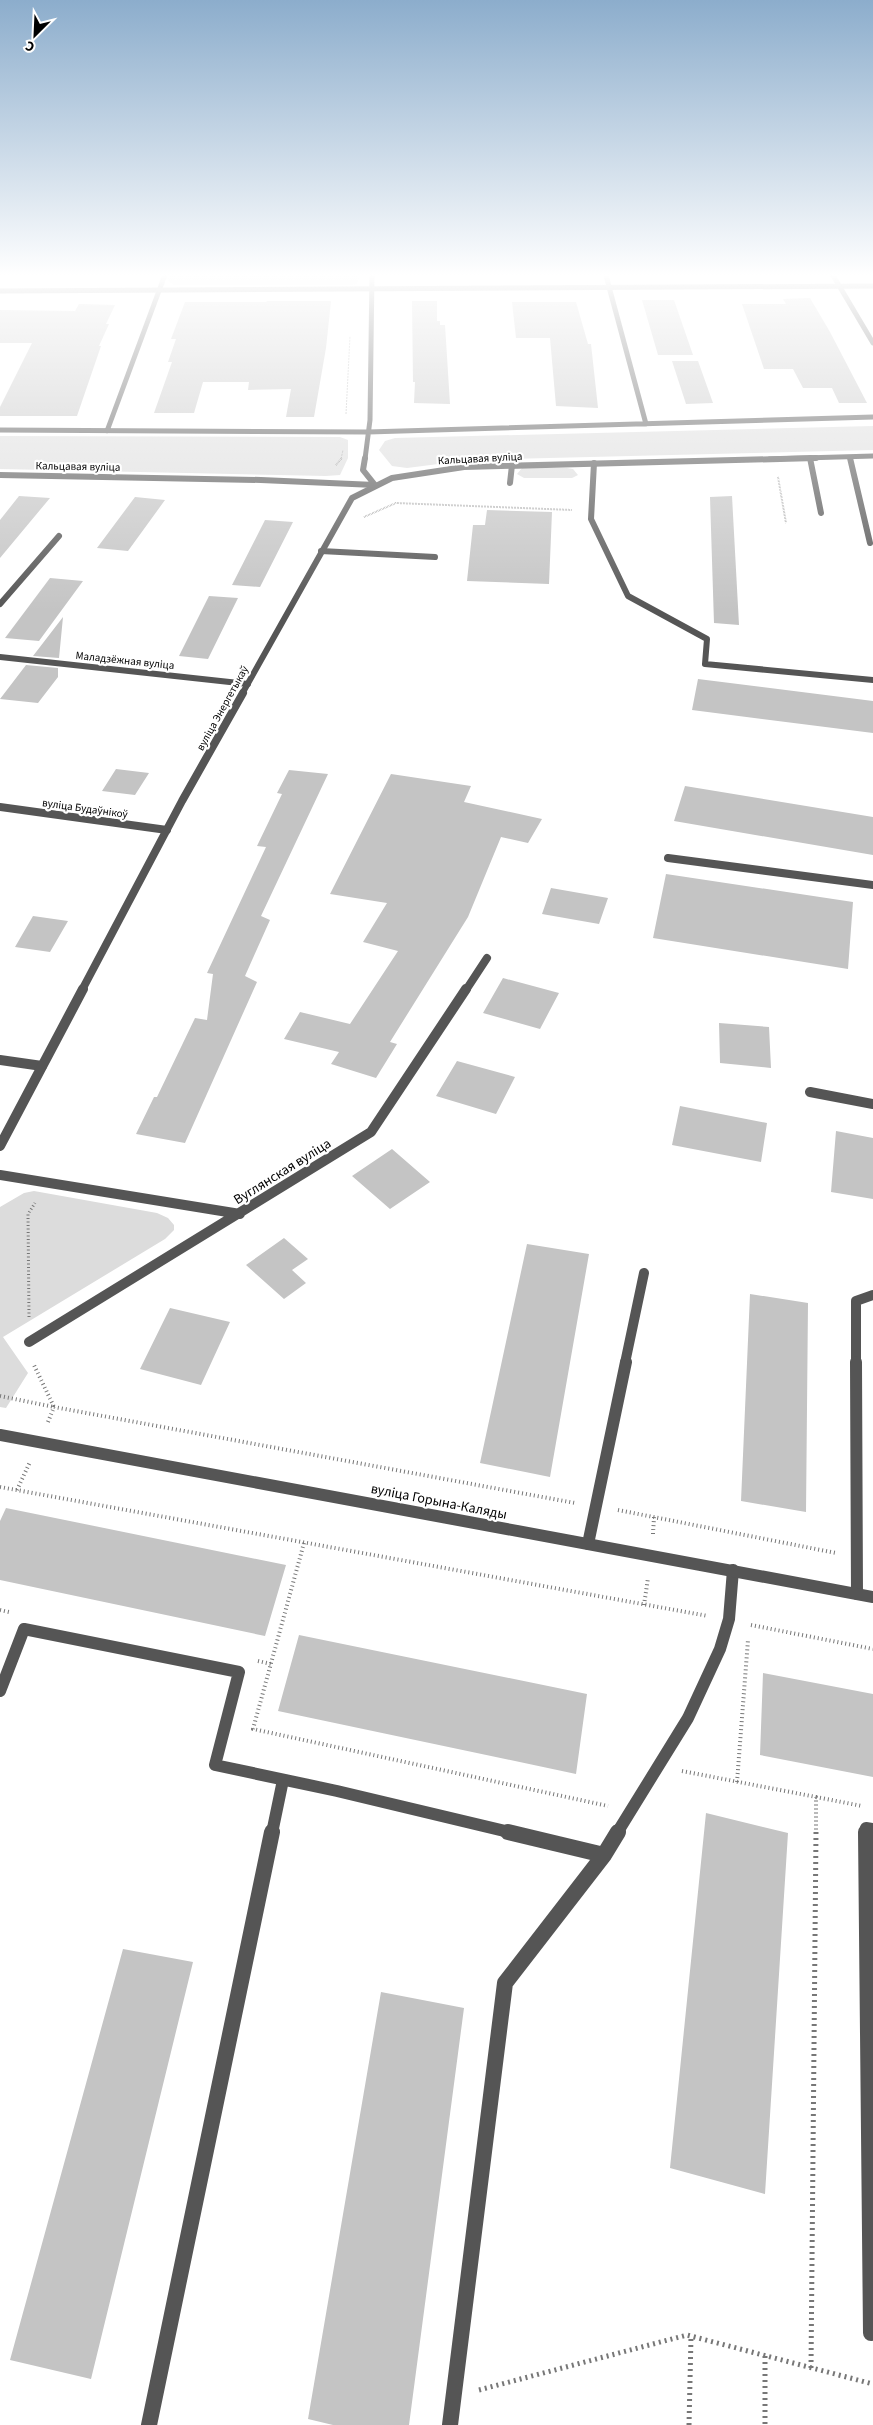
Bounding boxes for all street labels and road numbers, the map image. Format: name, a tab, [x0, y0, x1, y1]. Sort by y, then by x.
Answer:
street label: Кальцавая вуліца	[437, 449, 523, 468]
street label: Кальцавая вуліца	[35, 458, 120, 475]
street label: Маладзёжная вуліца	[75, 648, 175, 673]
street label: вуліца Энергетыкаў	[193, 663, 252, 753]
street label: вуліца Будаўнікоў	[41, 795, 129, 822]
street label: Вуглянская вуліца	[230, 1134, 335, 1210]
street label: вуліца Горына-Каляды	[369, 1479, 509, 1525]

